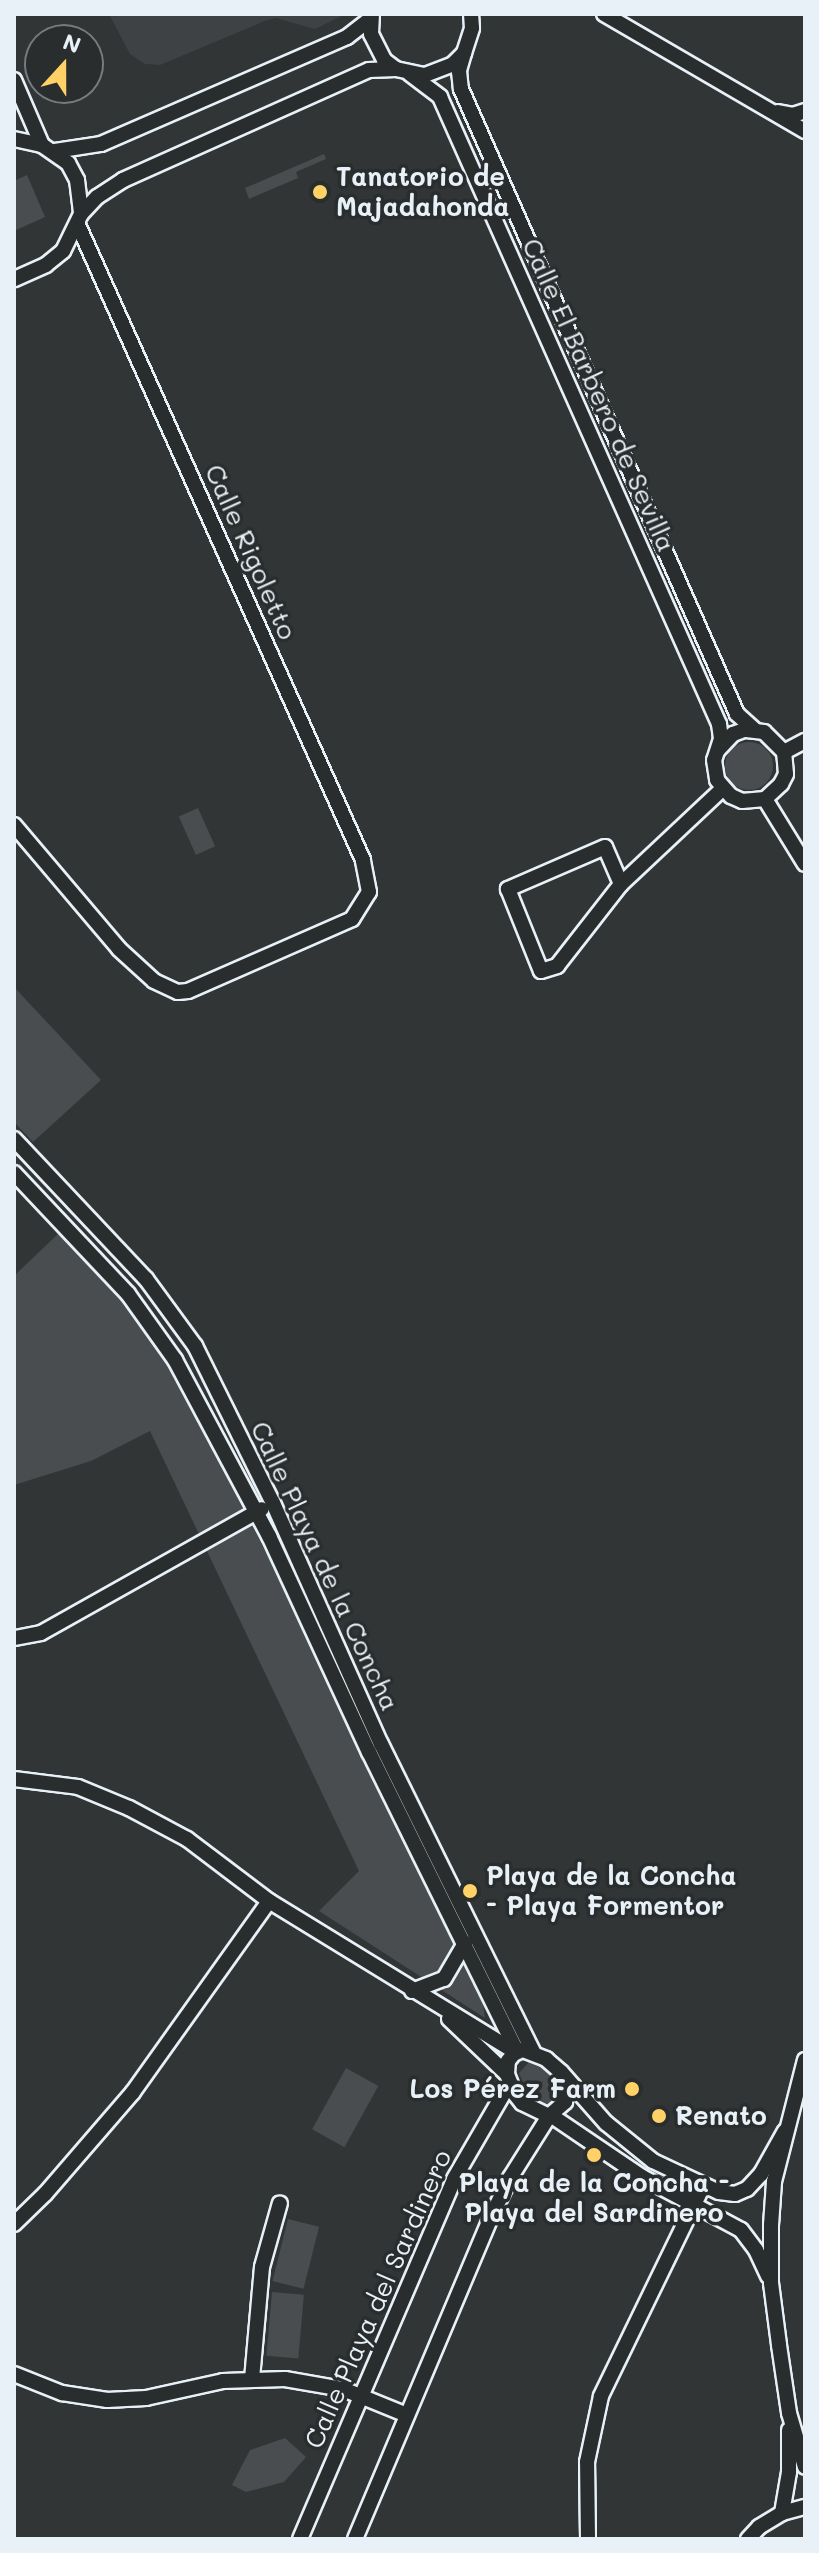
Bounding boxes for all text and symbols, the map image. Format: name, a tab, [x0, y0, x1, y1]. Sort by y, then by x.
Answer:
north arrow	[24, 24, 104, 104]
text: N	[59, 26, 85, 60]
place label: Tanatorio de Majadahonda	[336, 161, 509, 222]
marker: Tanatorio de Majadahonda	[311, 183, 329, 201]
street label: Calle El Barbero de Sevilla	[516, 234, 682, 556]
street label: Calle Rigoletto	[198, 460, 304, 644]
street label: Calle Playa de la Concha	[244, 1416, 406, 1716]
place label: Playa de la Concha - Playa Formentor	[486, 1860, 736, 1922]
marker: Playa de la Concha - Playa Formentor	[461, 1882, 479, 1900]
place label: Los Pérez Farm	[410, 2073, 616, 2105]
marker: Los Pérez Farm	[623, 2080, 641, 2098]
place label: Renato	[675, 2100, 767, 2132]
marker: Renato	[650, 2107, 668, 2125]
street label: Calle Playa del Sardinero	[298, 2145, 458, 2453]
marker: Playa de la Concha - Playa del Sardinero	[585, 2146, 603, 2164]
place label: Playa de la Concha - Playa del Sardinero	[459, 2167, 729, 2228]

